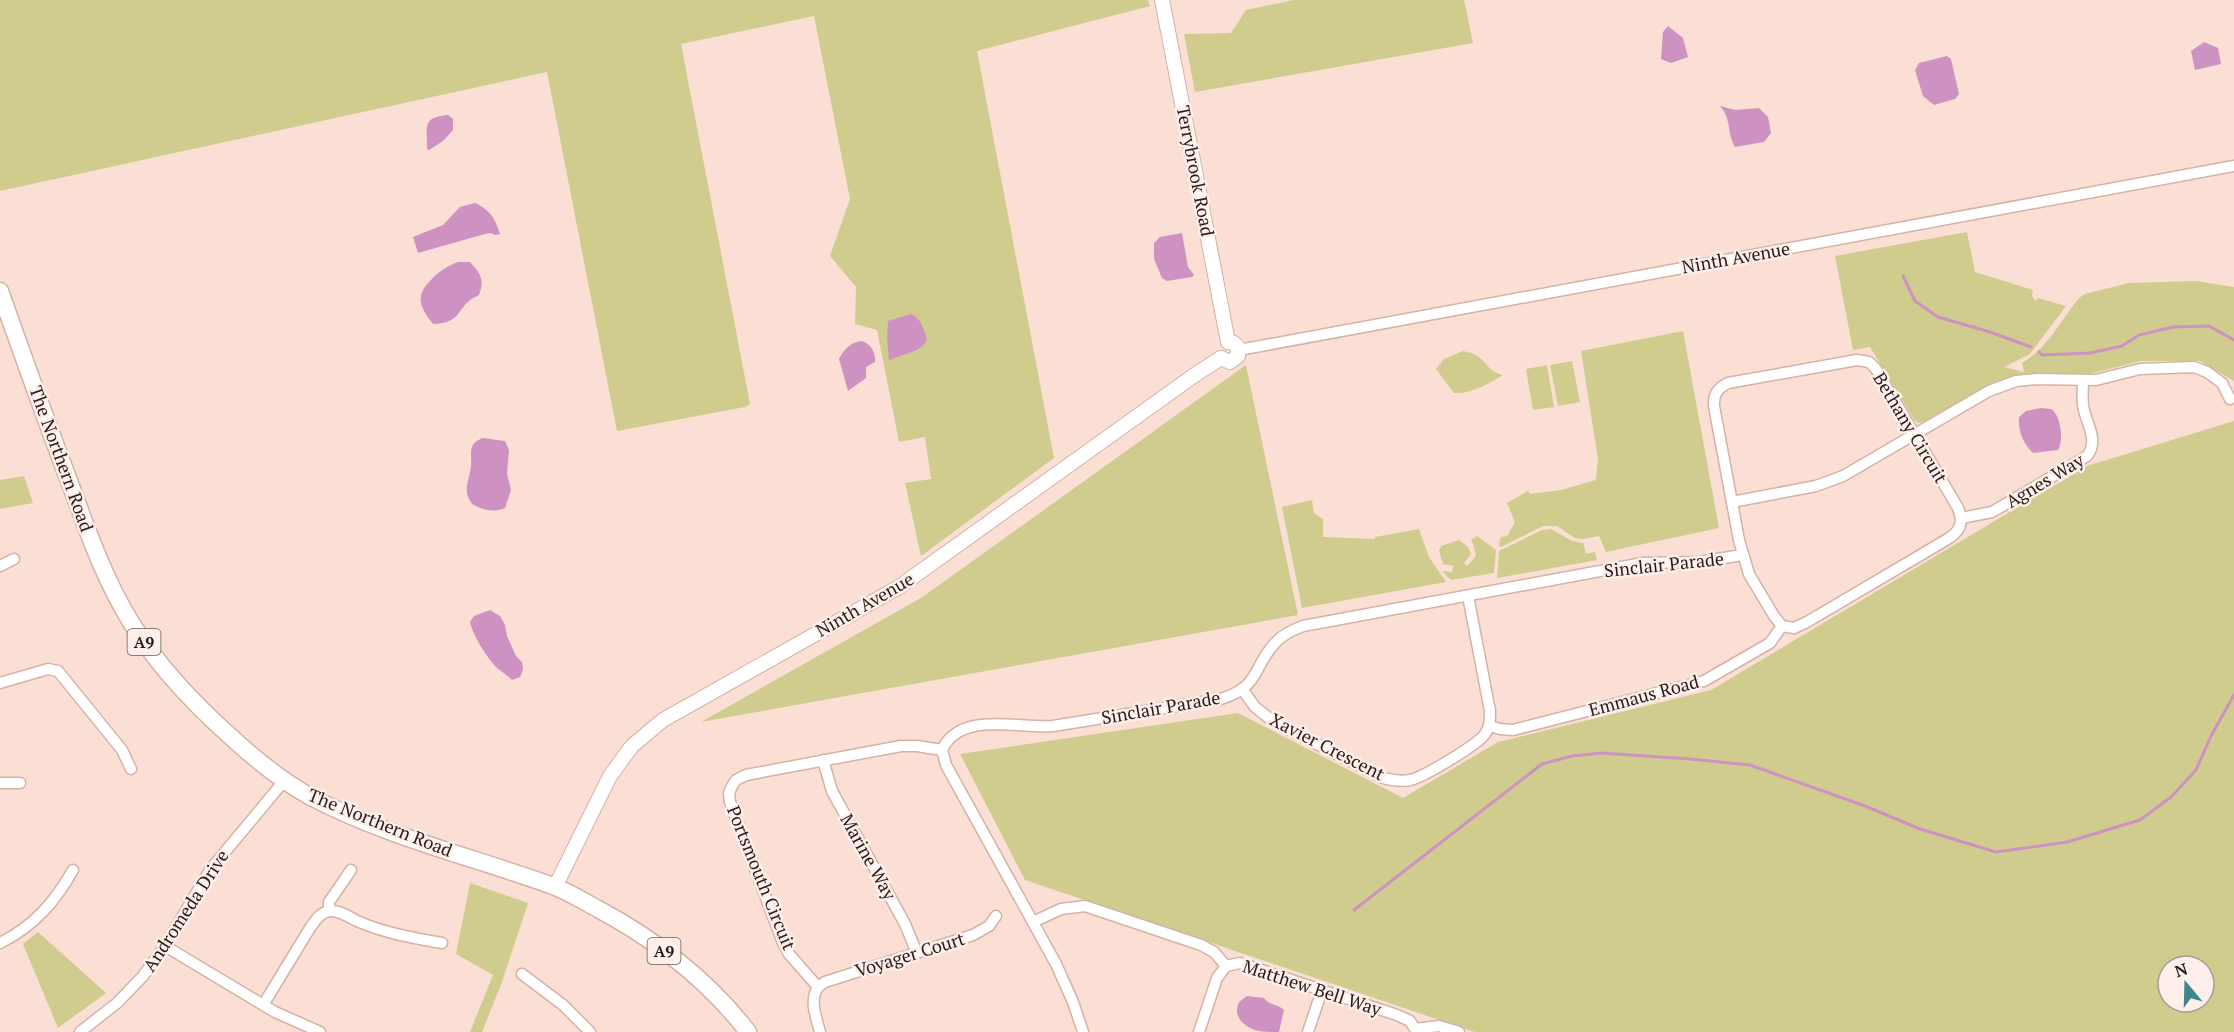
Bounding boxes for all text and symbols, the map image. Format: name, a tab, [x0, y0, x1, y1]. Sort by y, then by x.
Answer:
street label: Terrybrook Road	[1172, 103, 1220, 238]
street label: Ninth Avenue	[1680, 236, 1792, 278]
street label: Bethany Circuit	[1868, 368, 1954, 488]
street label: The Northern Road	[24, 382, 99, 535]
street label: Agnes Way	[2001, 447, 2089, 513]
street label: Sinclair Parade	[1603, 546, 1725, 582]
street label: Ninth Avenue	[811, 566, 918, 642]
road number: A9	[128, 629, 160, 655]
street label: Emmaus Road	[1586, 669, 1702, 721]
street label: Sinclair Parade	[1100, 685, 1222, 729]
street label: Xavier Crescent	[1266, 707, 1389, 786]
street label: The Northern Road	[305, 782, 456, 862]
street label: Portsmouth Circuit	[722, 802, 802, 954]
street label: Marine Way	[835, 809, 903, 905]
street label: Andromeda Drive	[137, 845, 234, 976]
street label: Voyager Court	[852, 926, 968, 982]
road number: A9	[648, 938, 680, 964]
street label: Matthew Bell Way	[1240, 953, 1385, 1021]
north arrow	[2156, 954, 2216, 1014]
text: N	[2172, 957, 2190, 982]

